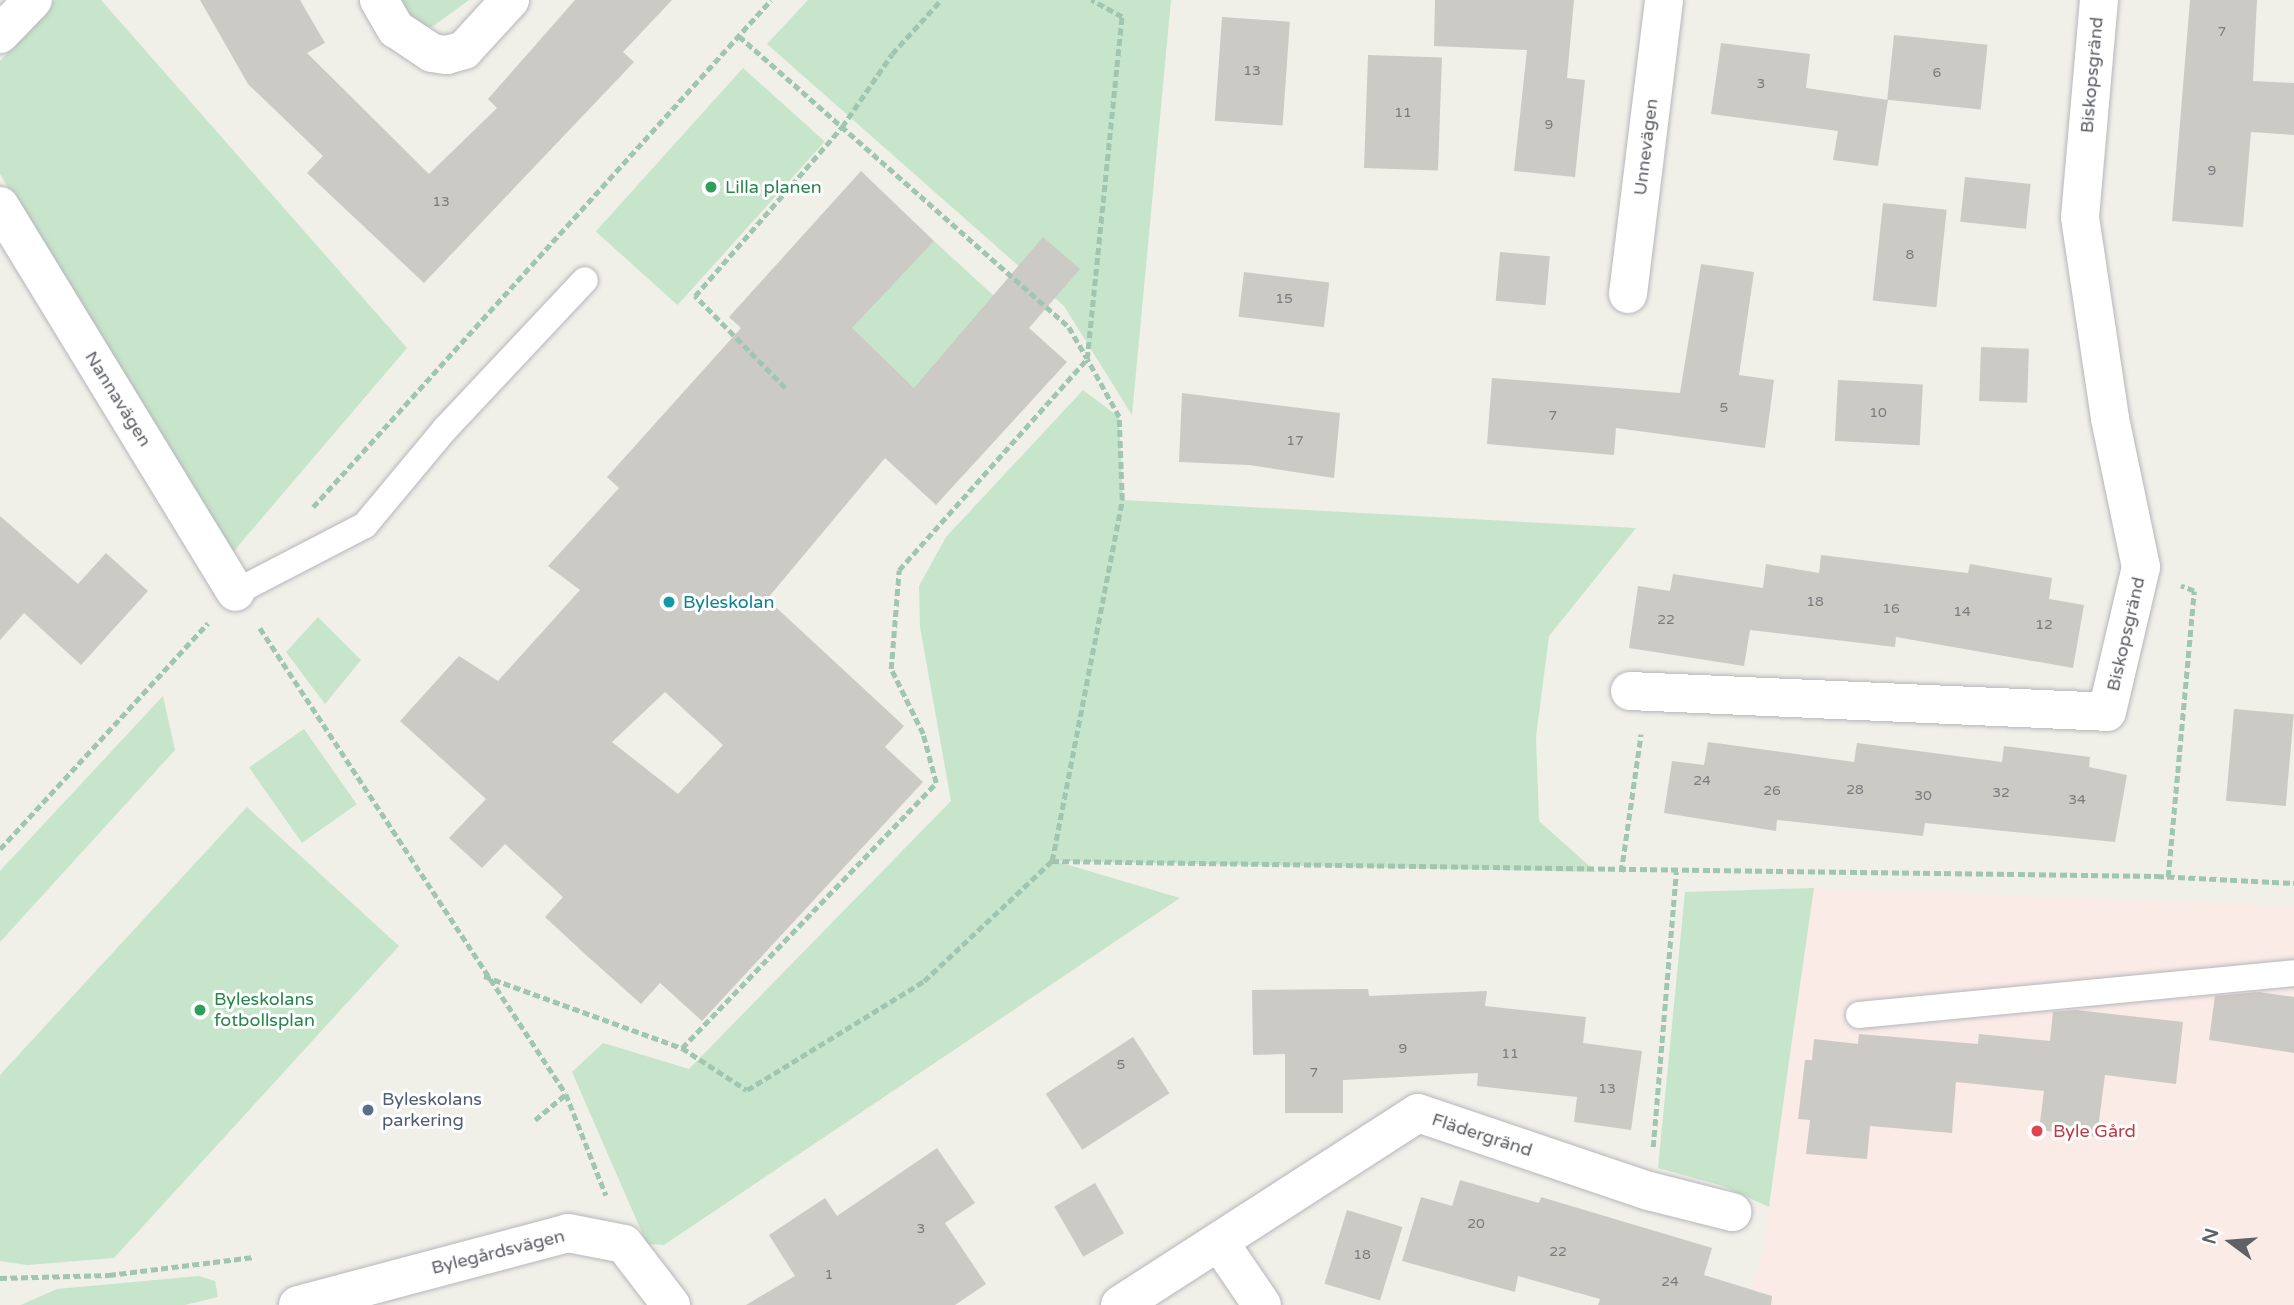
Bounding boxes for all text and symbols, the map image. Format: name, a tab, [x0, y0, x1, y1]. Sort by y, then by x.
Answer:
street label: Biskopsgränd	[2076, 16, 2108, 134]
house number: 7	[2218, 24, 2226, 40]
house number: 13	[1243, 63, 1261, 79]
house number: 6	[1933, 65, 1941, 81]
house number: 3	[1757, 76, 1765, 92]
street label: Unnevägen	[1629, 97, 1663, 197]
house number: 11	[1394, 105, 1412, 121]
house number: 9	[1545, 117, 1553, 133]
house number: 9	[2208, 163, 2216, 179]
place label: Lilla planen	[725, 176, 822, 198]
marker: Lilla planen	[703, 179, 719, 195]
house number: 13	[432, 194, 450, 210]
house number: 8	[1906, 247, 1914, 263]
house number: 15	[1275, 291, 1293, 307]
street label: Nannavägen	[80, 347, 156, 451]
house number: 5	[1720, 400, 1728, 416]
house number: 10	[1869, 405, 1887, 421]
house number: 7	[1549, 408, 1557, 424]
house number: 17	[1286, 433, 1304, 449]
street label: Biskopsgränd	[2102, 575, 2150, 693]
place label: Byleskolan	[683, 591, 774, 613]
marker: Byleskolan	[661, 594, 677, 610]
house number: 18	[1806, 594, 1824, 610]
house number: 16	[1882, 601, 1900, 617]
house number: 14	[1953, 604, 1971, 620]
house number: 22	[1657, 612, 1675, 628]
house number: 12	[2035, 617, 2053, 633]
house number: 24	[1693, 773, 1711, 789]
house number: 28	[1846, 782, 1864, 798]
house number: 26	[1763, 783, 1781, 799]
house number: 32	[1992, 785, 2010, 801]
house number: 30	[1914, 788, 1932, 804]
house number: 34	[2068, 792, 2086, 808]
place label: Byleskolans fotbollsplan	[214, 989, 315, 1032]
marker: Byleskolans fotbollsplan	[192, 1002, 208, 1018]
house number: 9	[1399, 1041, 1407, 1057]
house number: 11	[1501, 1046, 1519, 1062]
house number: 5	[1117, 1057, 1125, 1073]
house number: 7	[1310, 1065, 1318, 1081]
house number: 13	[1598, 1081, 1616, 1097]
place label: Byleskolans parkering	[382, 1089, 482, 1132]
marker: Byleskolans parkering	[360, 1102, 376, 1118]
street label: Flädergränd	[1429, 1109, 1535, 1161]
place label: Byle Gård	[2053, 1120, 2136, 1142]
marker: Byle Gård	[2027, 1121, 2047, 1141]
north arrow	[2196, 1207, 2266, 1277]
house number: 20	[1467, 1216, 1485, 1232]
house number: 3	[917, 1221, 925, 1237]
street label: Bylegårdsvägen	[429, 1225, 567, 1279]
text: N	[2198, 1226, 2223, 1247]
house number: 22	[1549, 1244, 1567, 1260]
house number: 18	[1353, 1247, 1371, 1263]
house number: 1	[825, 1267, 833, 1283]
house number: 24	[1661, 1274, 1679, 1290]

